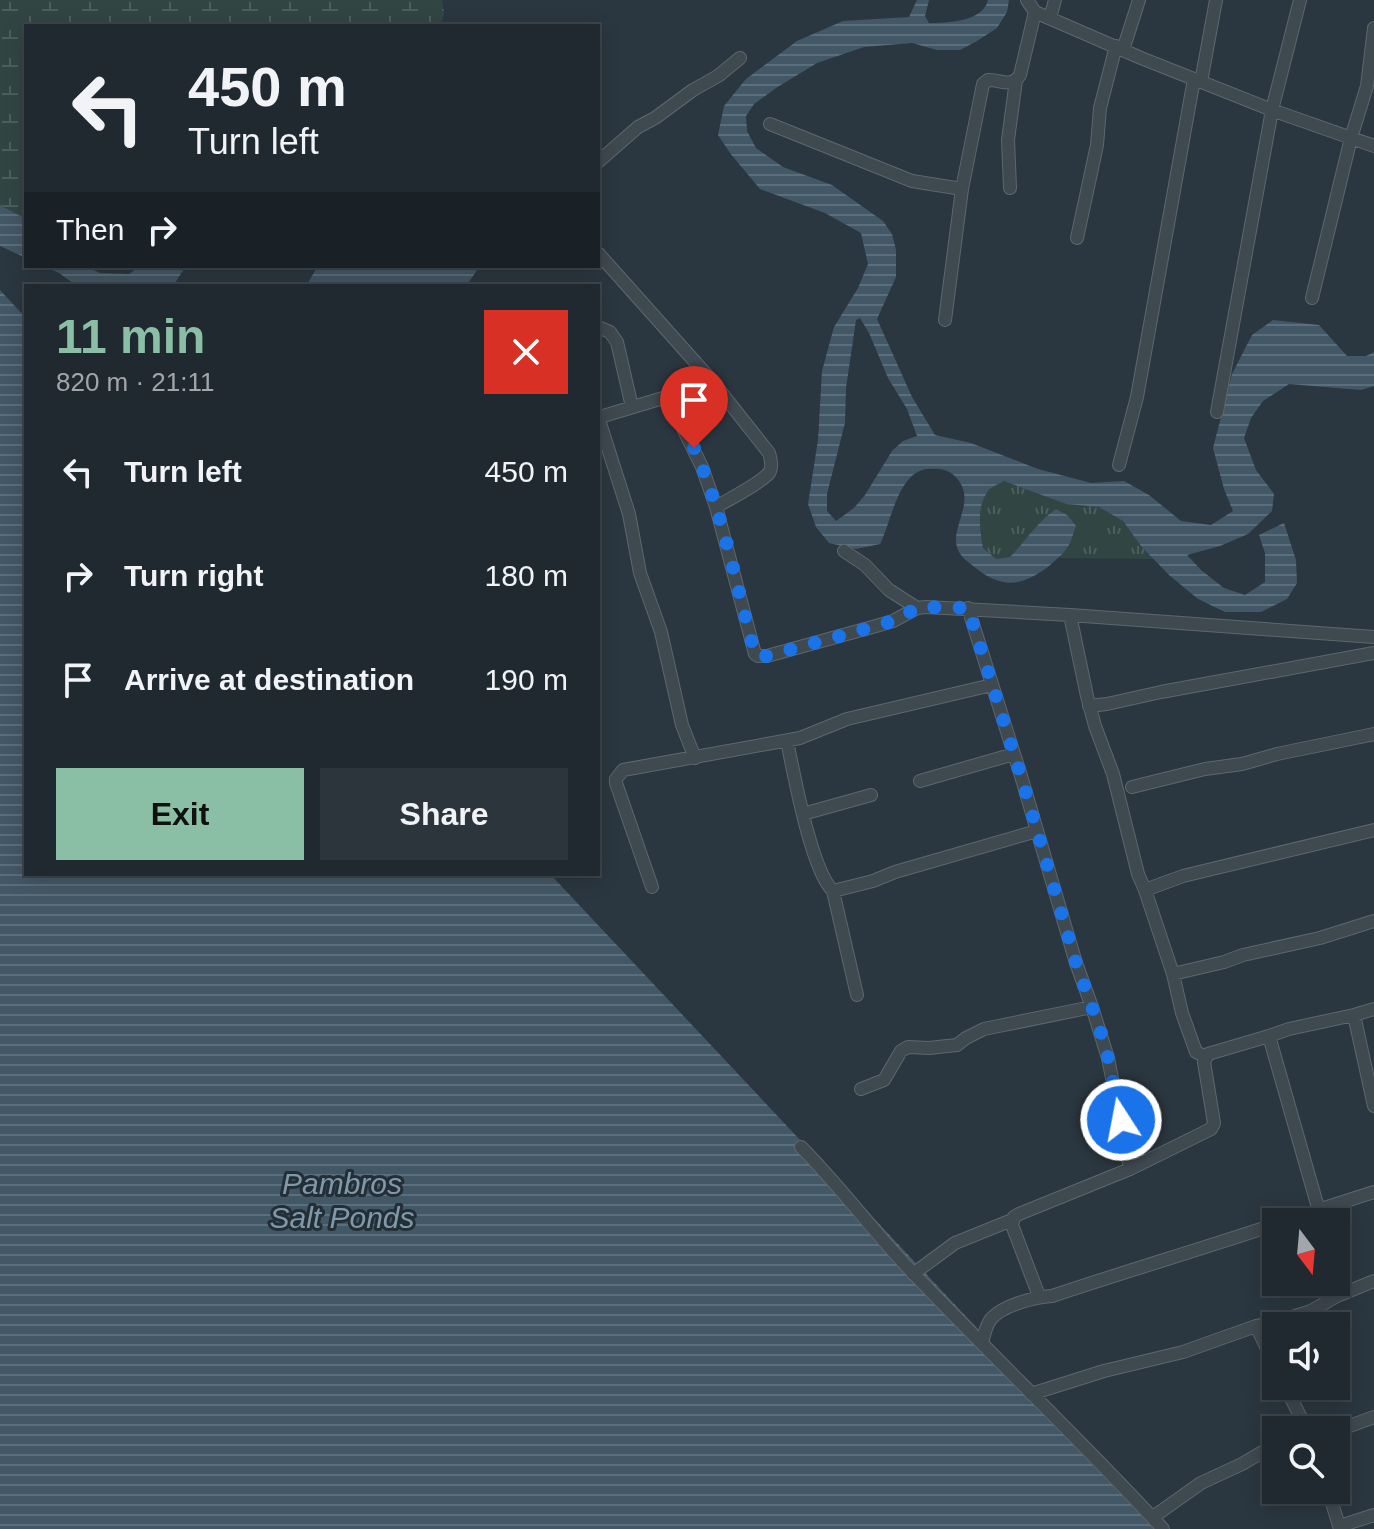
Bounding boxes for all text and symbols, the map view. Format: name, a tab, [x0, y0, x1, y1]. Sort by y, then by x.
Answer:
text: 450 m	[188, 55, 347, 118]
icon: left	[56, 56, 160, 160]
text: Turn left	[188, 121, 319, 162]
icon: right	[140, 208, 184, 252]
text: Then	[56, 213, 124, 246]
text: 11 min	[56, 310, 205, 363]
button: close	[484, 310, 568, 394]
pin	[660, 366, 728, 448]
text: 820 m · 21:11	[56, 367, 215, 397]
icon: arrive	[672, 378, 716, 422]
icon: left	[56, 450, 100, 494]
text: Turn left	[124, 455, 242, 488]
text: 450 m	[485, 455, 568, 488]
icon: right	[56, 554, 100, 598]
text: Turn right	[124, 559, 263, 592]
text: 180 m	[485, 559, 568, 592]
icon: arrive	[56, 658, 100, 702]
text: Arrive at destination	[124, 663, 414, 696]
text: 190 m	[485, 663, 568, 696]
button: Exit	[56, 768, 304, 860]
button: Share	[320, 768, 568, 860]
position arrow	[1079, 1078, 1163, 1162]
water label: Pambros Salt Ponds	[269, 1167, 415, 1234]
north arrow	[1262, 1208, 1350, 1296]
map controls	[1262, 1208, 1350, 1504]
button: sound	[1262, 1312, 1350, 1400]
button: search	[1262, 1416, 1350, 1504]

